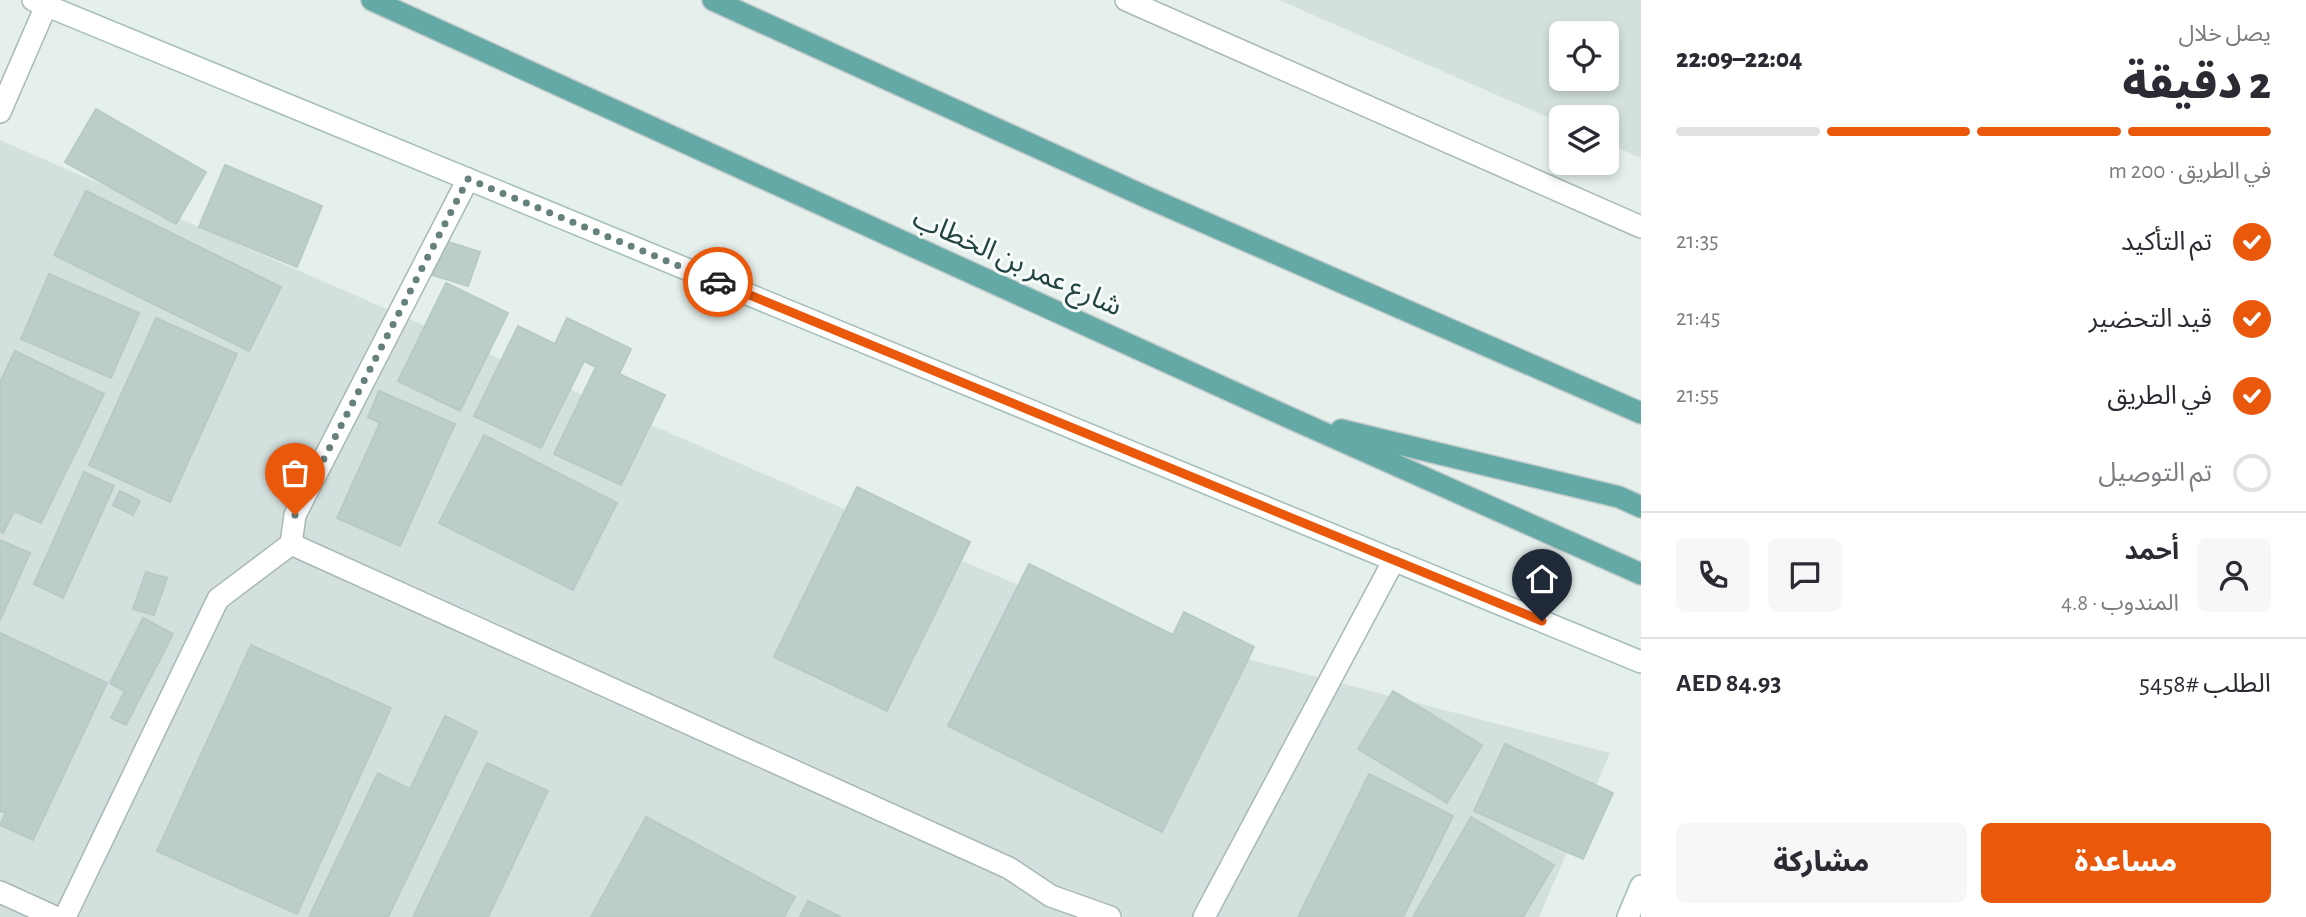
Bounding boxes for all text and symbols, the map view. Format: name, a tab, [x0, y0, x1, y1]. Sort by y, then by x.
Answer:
map controls	[1549, 21, 1619, 175]
button: locate	[1549, 21, 1619, 91]
text: يصل خلال	[2178, 23, 2271, 46]
text: 22:04–22:09	[1676, 46, 1802, 72]
text: 2 دقيقة	[2122, 61, 2271, 107]
button: layers	[1549, 105, 1619, 175]
text: في الطريق · 200 m	[2109, 160, 2271, 183]
street label: شارع عمر بن الخطاب	[906, 204, 1126, 326]
icon: check	[2233, 223, 2271, 261]
text: تم التأكيد	[2121, 229, 2212, 255]
text: 21:35	[1676, 230, 1719, 253]
courier	[683, 247, 753, 317]
icon: car	[699, 263, 737, 301]
icon: check	[2233, 300, 2271, 338]
text: قيد التحضير	[2089, 306, 2212, 332]
text: 21:45	[1676, 307, 1720, 330]
icon: check	[2233, 377, 2271, 415]
text: في الطريق	[2107, 383, 2212, 409]
text: 21:55	[1676, 384, 1719, 407]
pin	[265, 443, 325, 515]
icon: bag	[276, 454, 314, 492]
text: تم التوصيل	[2098, 460, 2212, 486]
button: phone	[1676, 538, 1750, 612]
button: chat	[1768, 538, 1842, 612]
text: أحمد	[2125, 538, 2179, 564]
button: person	[2197, 538, 2271, 612]
pin	[1512, 549, 1572, 621]
icon: home	[1523, 560, 1561, 598]
text: المندوب · 4.8	[2061, 592, 2179, 615]
text: AED 84.93	[1676, 670, 1781, 696]
text: الطلب #5458	[2139, 671, 2271, 697]
button: مشاركة	[1676, 823, 1967, 903]
button: مساعدة	[1981, 823, 2271, 903]

